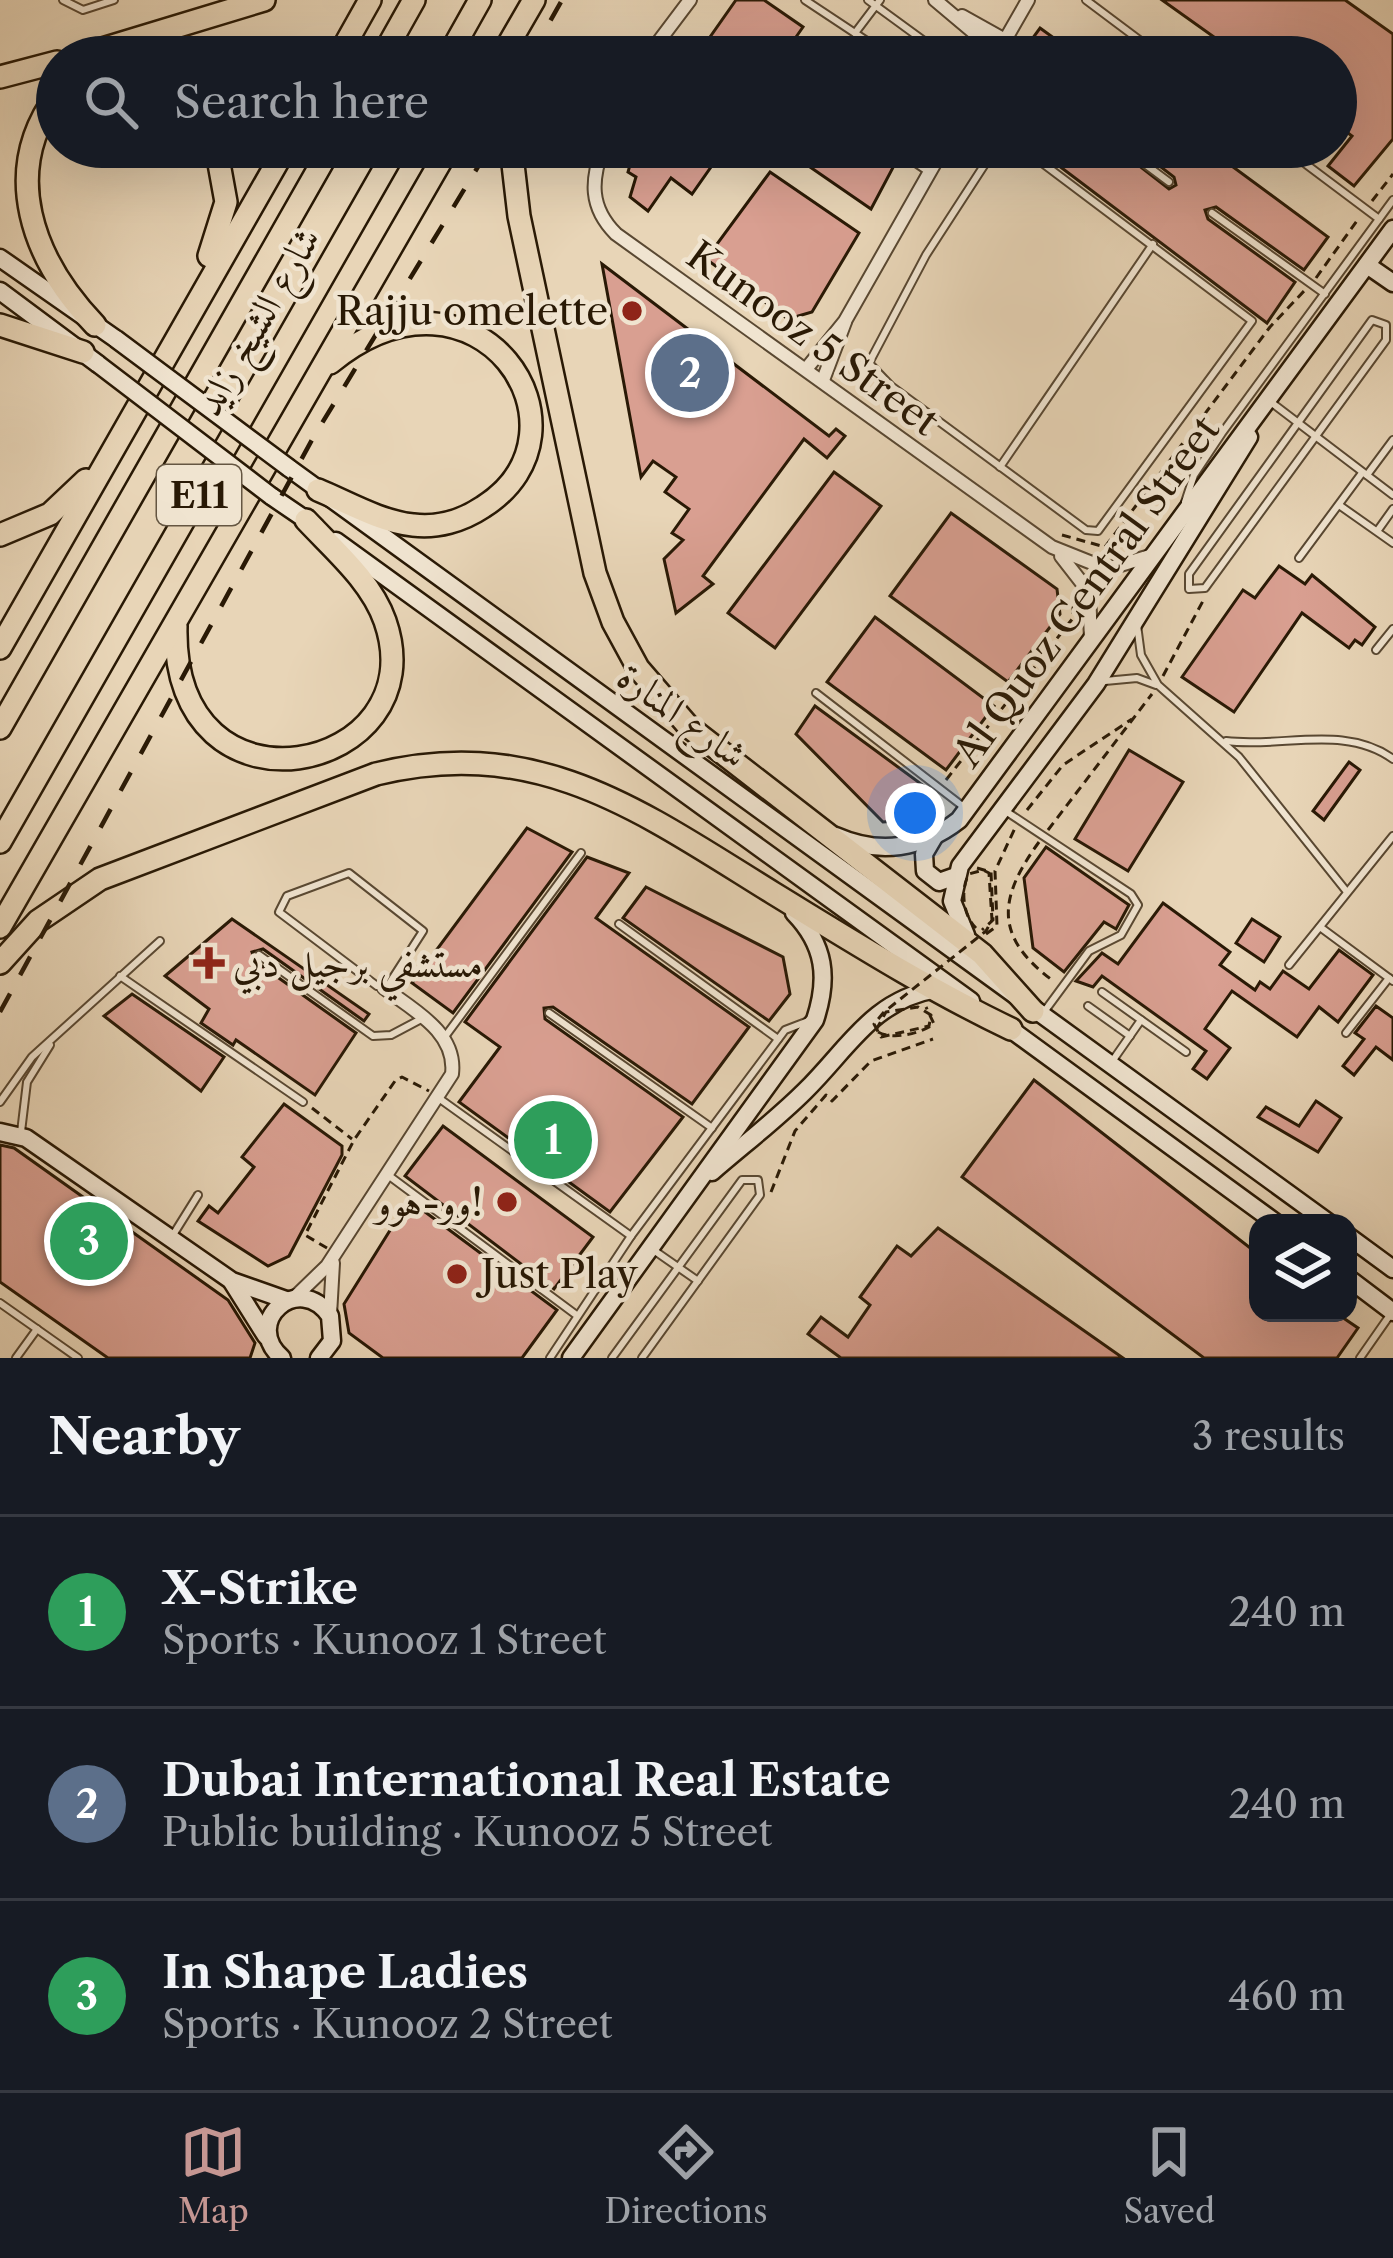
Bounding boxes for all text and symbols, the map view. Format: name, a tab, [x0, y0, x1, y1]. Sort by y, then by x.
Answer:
search box	[36, 36, 1357, 168]
icon: search	[78, 69, 144, 135]
text: Search here	[174, 74, 429, 130]
street label: شارع الشيخ زايد	[184, 218, 340, 429]
street label: Kunooz 5 Street	[678, 231, 948, 445]
place label: Rajju omelette	[336, 287, 608, 335]
marker: Rajju omelette	[619, 298, 645, 324]
pin: 2	[651, 328, 729, 418]
street label: Al Quoz Central Street	[942, 406, 1229, 776]
road number: E11	[157, 465, 241, 525]
street label: شارع المنارة	[603, 652, 757, 785]
your location	[885, 783, 945, 843]
place label: مستشفي برجيل دبي	[233, 939, 483, 1002]
marker: مستشفي برجيل دبي	[196, 950, 222, 976]
pin: 1	[514, 1095, 592, 1185]
place label: وو-هوو!	[372, 1178, 483, 1227]
marker: وو-هوو!	[494, 1189, 520, 1215]
pin: 3	[50, 1196, 128, 1286]
map controls	[1249, 1214, 1357, 1322]
button: layers	[1249, 1214, 1357, 1322]
place label: Just Play	[475, 1250, 638, 1298]
marker: Just Play	[444, 1261, 470, 1287]
text: Nearby	[48, 1405, 240, 1467]
text: 3 results	[1192, 1412, 1345, 1460]
text: X-Strike	[162, 1560, 358, 1616]
text: 1	[78, 1588, 96, 1636]
text: 240 m	[1229, 1588, 1345, 1636]
text: Sports · Kunooz 1 Street	[162, 1616, 606, 1664]
text: Dubai International Real Estate	[162, 1752, 891, 1808]
text: 2	[75, 1780, 99, 1828]
text: 240 m	[1229, 1780, 1345, 1828]
text: Public building · Kunooz 5 Street	[162, 1808, 772, 1856]
text: In Shape Ladies	[162, 1944, 528, 2000]
text: 3	[76, 1972, 98, 2020]
text: 460 m	[1228, 1972, 1345, 2020]
text: Sports · Kunooz 2 Street	[162, 2000, 613, 2048]
tab: Map	[178, 2119, 249, 2232]
tab: Directions	[605, 2119, 768, 2232]
tab: Saved	[1123, 2119, 1215, 2232]

